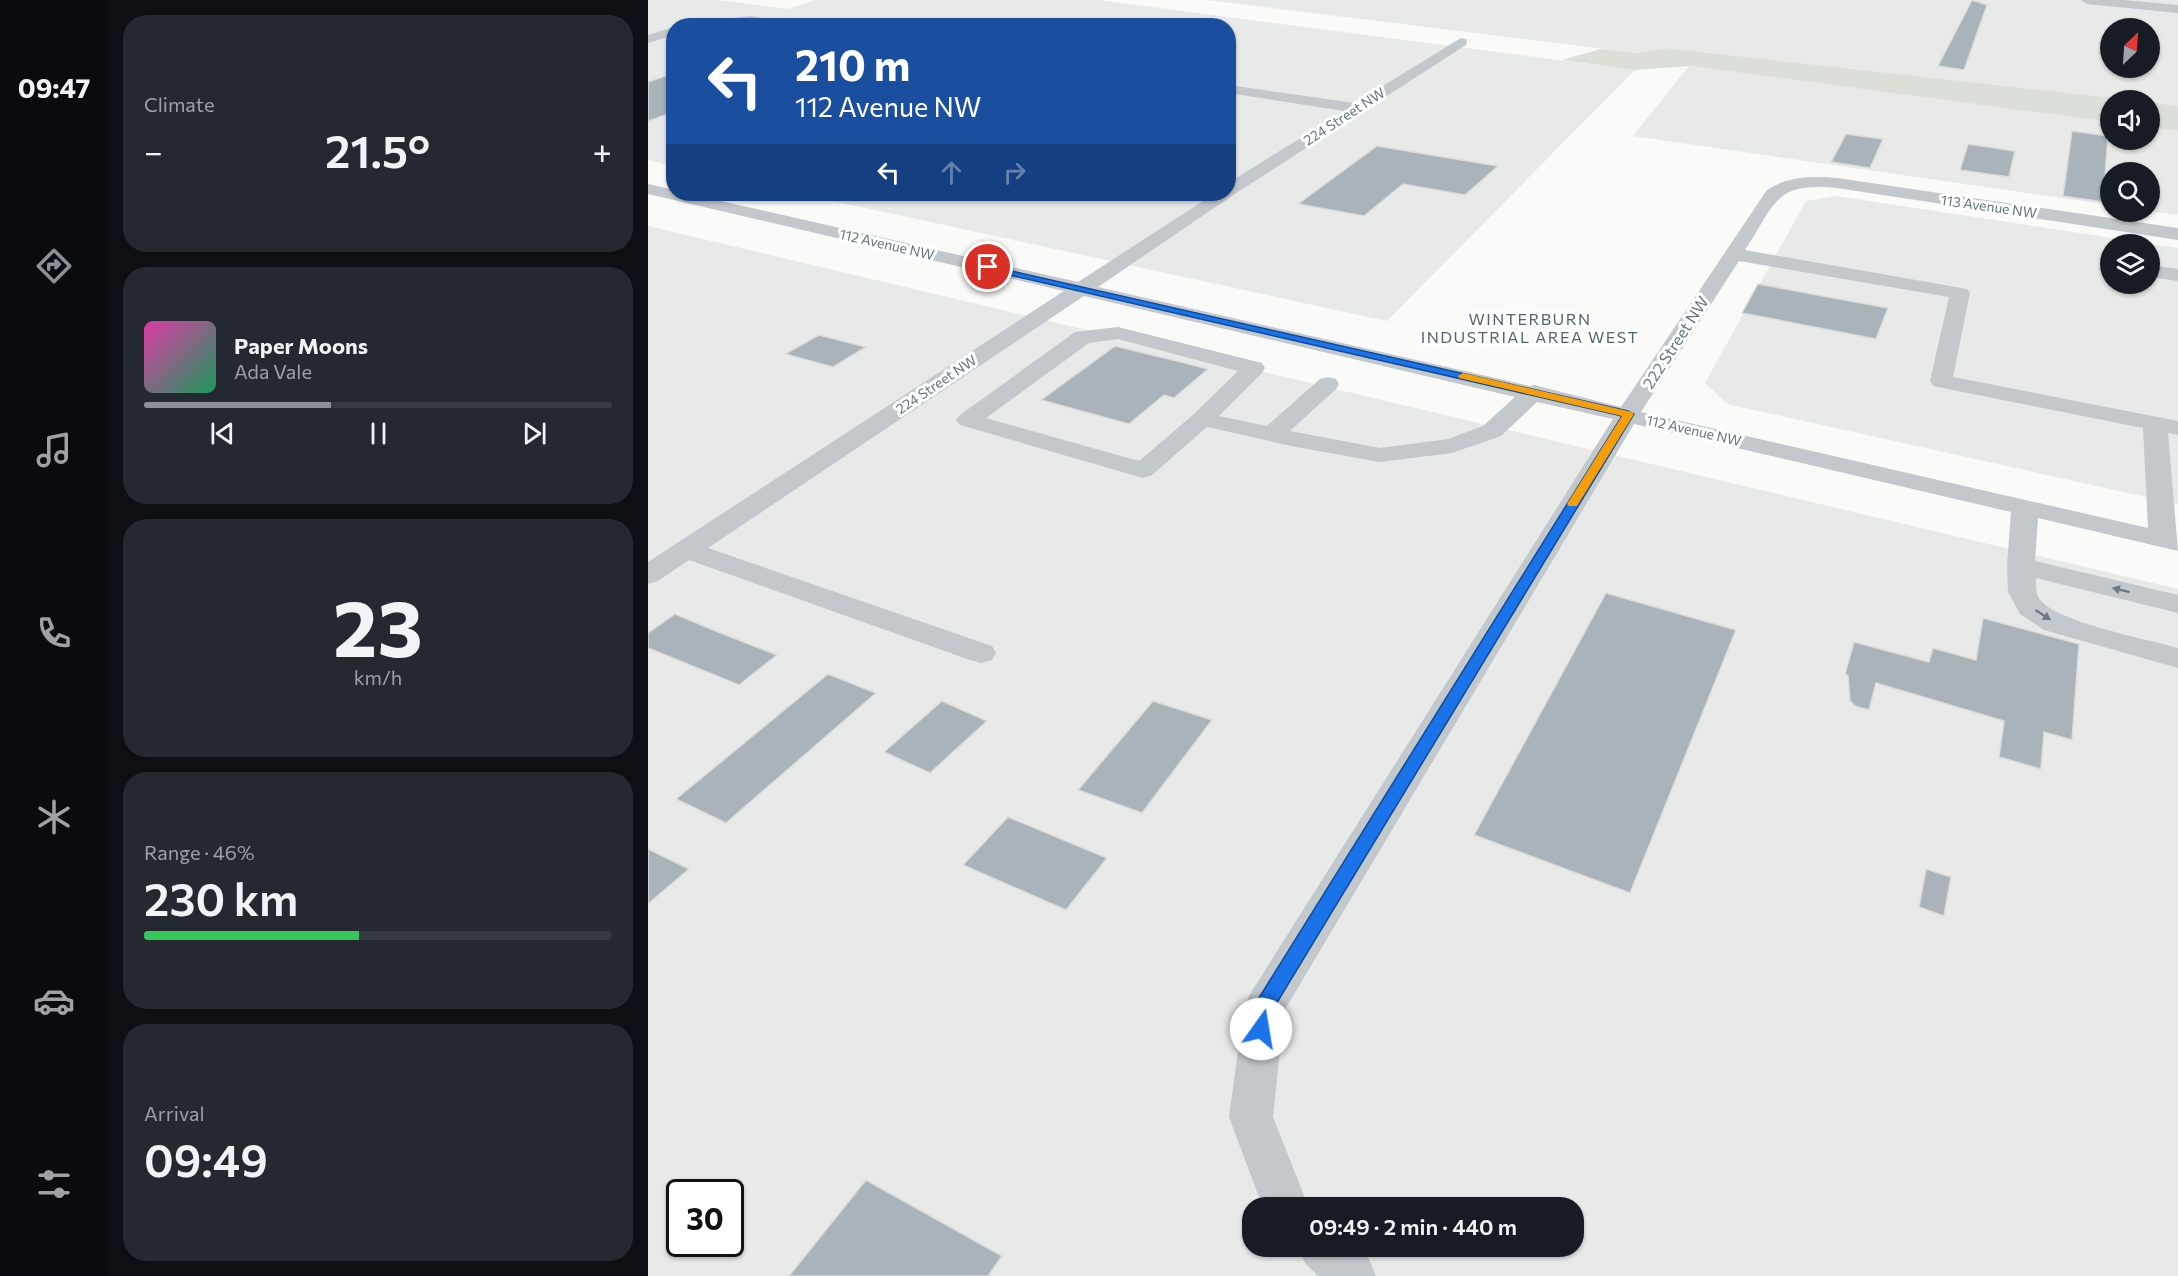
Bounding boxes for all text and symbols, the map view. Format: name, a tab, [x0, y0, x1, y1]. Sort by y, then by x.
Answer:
north arrow	[2100, 18, 2160, 78]
map controls	[2100, 18, 2160, 294]
text: 210 m	[795, 38, 910, 90]
icon: left	[696, 42, 774, 120]
text: 09:47	[18, 71, 90, 104]
street label: 224 Street NW	[1300, 83, 1388, 149]
text: 112 Avenue NW	[795, 90, 981, 123]
button: sound	[2100, 90, 2160, 150]
text: Climate	[144, 92, 214, 116]
text: 21.5°	[325, 122, 430, 177]
text: −	[144, 130, 163, 171]
text: +	[593, 130, 612, 171]
icon: left	[872, 156, 905, 189]
icon: ahead	[935, 156, 968, 189]
icon: right	[998, 156, 1031, 189]
button: search	[2100, 162, 2160, 222]
street label: 113 Avenue NW	[1940, 191, 2038, 221]
street label: 112 Avenue NW	[838, 225, 936, 263]
button: layers	[2100, 234, 2160, 294]
pin	[962, 241, 1013, 292]
icon: directions	[33, 245, 75, 287]
icon: arrive	[971, 250, 1004, 283]
street label: 222 Street NW	[1638, 292, 1712, 392]
district label: WINTERBURN INDUSTRIAL AREA WEST	[1421, 309, 1639, 346]
text: Paper Moons	[234, 332, 368, 359]
street label: 224 Street NW	[893, 351, 979, 417]
text: Ada Vale	[234, 359, 312, 383]
street label: 112 Avenue NW	[1645, 411, 1743, 449]
icon: previous	[206, 417, 239, 450]
icon: pause	[362, 417, 395, 450]
icon: next	[518, 417, 551, 450]
icon: music	[33, 429, 75, 471]
text: 23	[333, 578, 423, 673]
one-way arrow	[2112, 584, 2130, 594]
one-way arrow	[2035, 609, 2051, 620]
icon: phone	[33, 612, 75, 654]
text: km/h	[354, 665, 402, 689]
icon: climate	[33, 796, 75, 838]
text: Range · 46%	[144, 840, 255, 864]
text: 230 km	[144, 870, 298, 925]
icon: car	[33, 980, 75, 1022]
position arrow	[1229, 997, 1293, 1061]
text: Arrival	[144, 1101, 205, 1125]
text: 09:49	[144, 1131, 268, 1186]
icon: filters	[33, 1163, 75, 1205]
speed limit sign: 30	[666, 1179, 744, 1257]
text: 09:49 · 2 min · 440 m	[1309, 1213, 1517, 1240]

